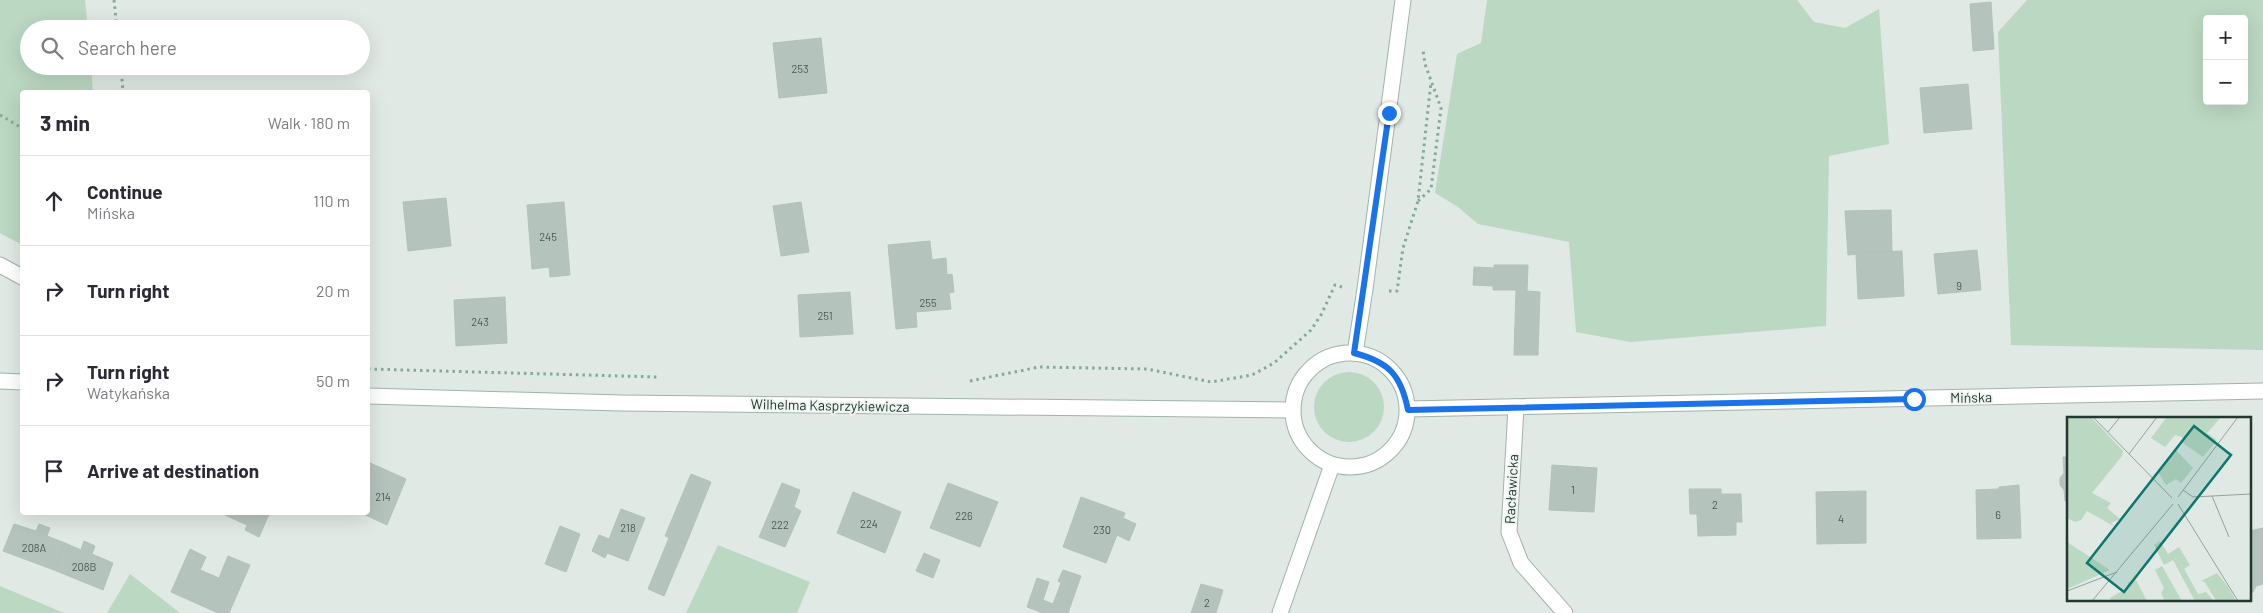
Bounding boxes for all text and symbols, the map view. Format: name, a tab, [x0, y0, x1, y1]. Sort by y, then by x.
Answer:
map controls	[2203, 15, 2248, 105]
button: +	[2203, 15, 2248, 60]
search box	[20, 20, 370, 75]
icon: search	[38, 34, 66, 62]
text: Search here	[78, 36, 177, 59]
button: −	[2203, 60, 2248, 105]
house number: 253	[791, 62, 809, 75]
route end	[1378, 102, 1401, 125]
text: 3 min	[40, 110, 90, 135]
text: Walk · 180 m	[268, 113, 350, 132]
text: Continue	[87, 180, 163, 203]
icon: ahead	[40, 187, 68, 215]
text: 110 m	[313, 191, 350, 210]
text: Mińska	[87, 203, 135, 222]
house number: 245	[539, 230, 557, 243]
icon: right	[40, 277, 68, 305]
text: Turn right	[87, 279, 169, 302]
house number: 9	[1956, 279, 1962, 292]
text: 20 m	[316, 281, 350, 300]
house number: 255	[919, 296, 937, 309]
house number: 251	[817, 309, 833, 322]
house number: 243	[471, 315, 489, 328]
text: Turn right	[87, 360, 169, 383]
icon: right	[40, 367, 68, 395]
text: 50 m	[316, 371, 350, 390]
text: Watykańska	[87, 383, 170, 402]
route start	[1903, 388, 1926, 411]
street label: Mińska	[1950, 388, 1992, 406]
street label: Wilhelma Kasprzykiewicza	[750, 395, 910, 415]
inset map	[2067, 417, 2250, 600]
street label: Racławicka	[1501, 454, 1521, 524]
icon: arrive	[40, 457, 68, 485]
text: Arrive at destination	[87, 459, 259, 482]
house number: 1	[1571, 483, 1575, 496]
house number: 214	[375, 490, 391, 503]
house number: 2	[1712, 498, 1718, 511]
house number: 6	[1995, 508, 2001, 521]
house number: 226	[955, 509, 973, 522]
house number: 4	[1838, 512, 1844, 525]
house number: 224	[860, 517, 878, 530]
house number: 222	[771, 518, 789, 531]
house number: 218	[620, 521, 636, 534]
house number: 230	[1093, 523, 1111, 536]
house number: 208A	[22, 541, 47, 554]
house number: 208B	[72, 560, 96, 573]
house number: 2	[1204, 596, 1210, 609]

